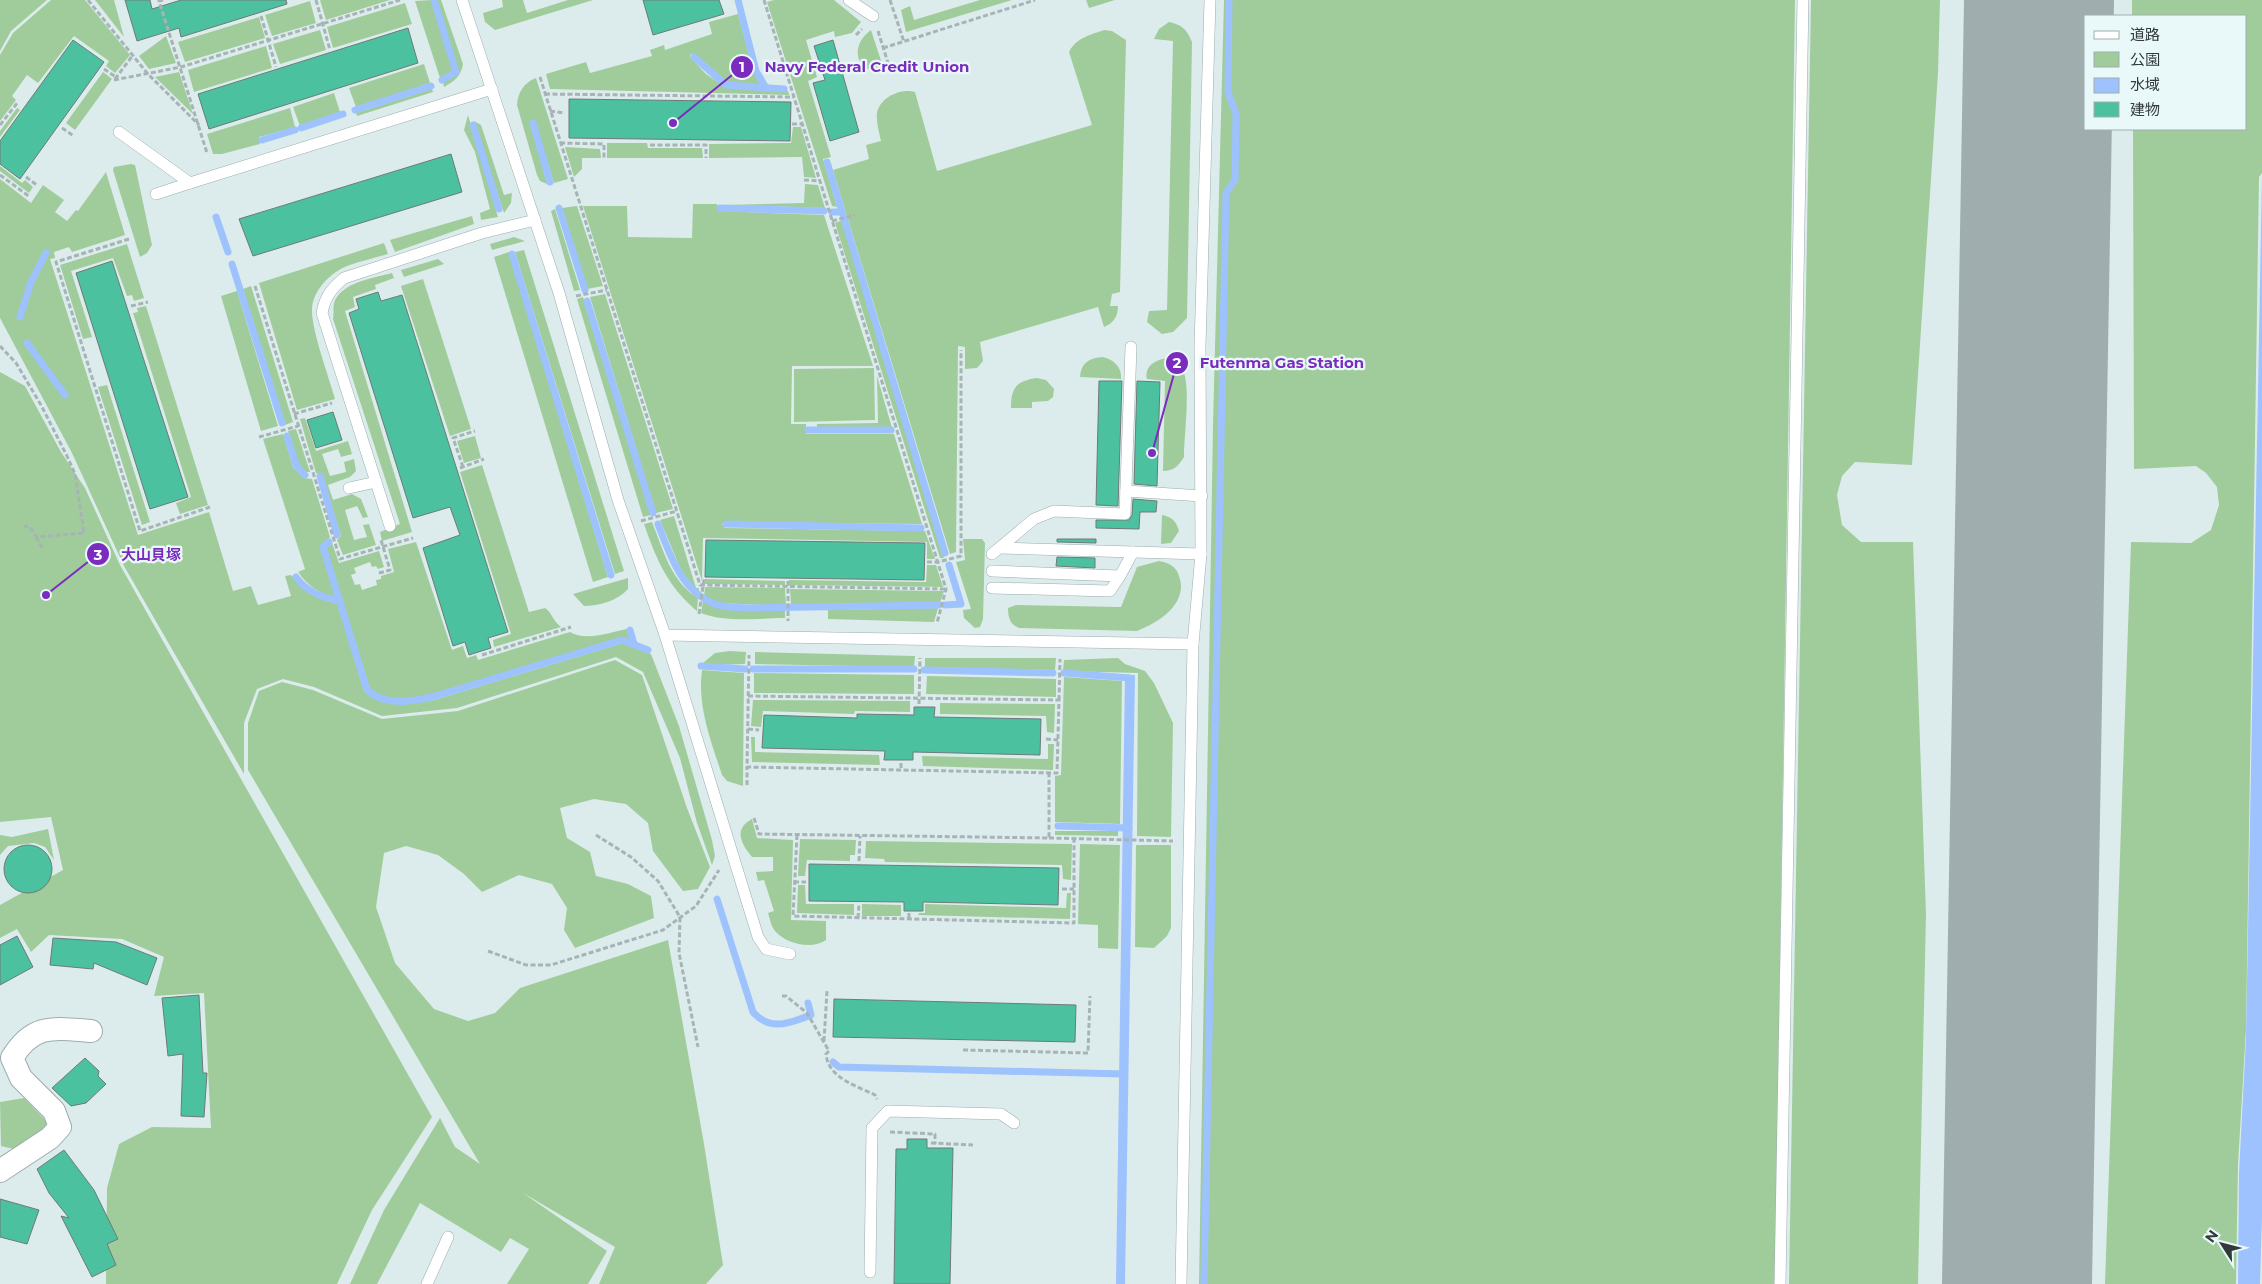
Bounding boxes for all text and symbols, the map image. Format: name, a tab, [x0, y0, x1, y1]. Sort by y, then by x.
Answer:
legend	[2084, 15, 2247, 130]
text: 道路	[2130, 25, 2160, 44]
text: 公園	[2130, 50, 2160, 69]
callout: Navy Federal Credit Union	[729, 52, 979, 82]
text: 1	[739, 57, 745, 76]
text: Navy Federal Credit Union	[764, 57, 970, 76]
text: 水域	[2130, 75, 2160, 94]
text: 建物	[2130, 100, 2160, 119]
callout: Futenma Gas Station	[1165, 348, 1374, 378]
text: 2	[1173, 353, 1182, 372]
text: Futenma Gas Station	[1200, 353, 1364, 372]
callout: 大山貝塚	[86, 539, 191, 569]
text: 3	[93, 545, 103, 564]
text: 大山貝塚	[121, 545, 181, 564]
north arrow	[2197, 1219, 2247, 1269]
text: N	[2201, 1226, 2222, 1246]

